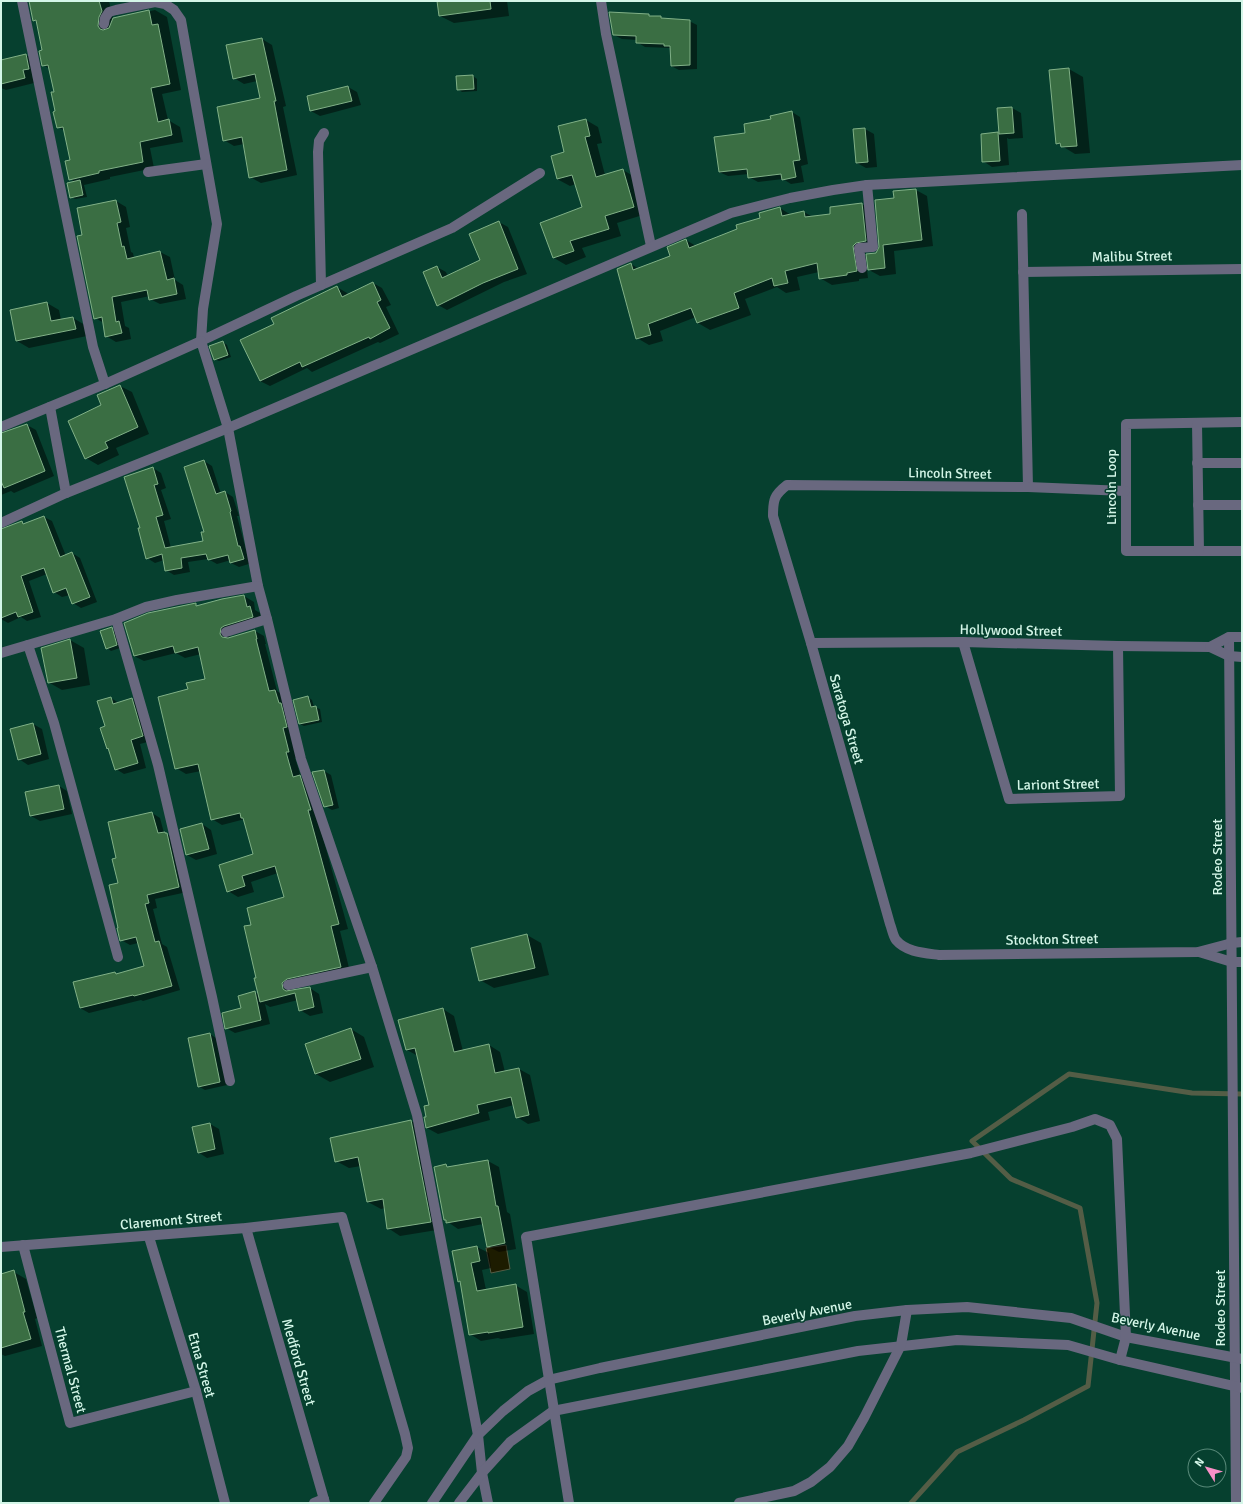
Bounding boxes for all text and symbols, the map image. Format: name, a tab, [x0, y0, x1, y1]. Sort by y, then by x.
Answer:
street label: Malibu Street	[1091, 247, 1173, 266]
street label: Lincoln Loop	[1103, 449, 1120, 525]
street label: Lincoln Street	[908, 464, 992, 483]
street label: Hollywood Street	[960, 621, 1063, 640]
street label: Saratoga Street	[826, 672, 868, 766]
street label: Lariont Street	[1016, 775, 1100, 794]
street label: Rodeo Street	[1209, 819, 1226, 895]
street label: Stockton Street	[1006, 930, 1099, 949]
street label: Claremont Street	[119, 1208, 223, 1233]
street label: Rodeo Street	[1212, 1270, 1229, 1346]
street label: Beverly Avenue	[761, 1295, 853, 1330]
street label: Beverly Avenue	[1110, 1309, 1202, 1344]
street label: Medford Street	[278, 1317, 319, 1408]
street label: Thermal Street	[51, 1325, 90, 1415]
street label: Etna Street	[184, 1331, 219, 1400]
north arrow	[1187, 1448, 1227, 1488]
text: N	[1192, 1455, 1207, 1469]

